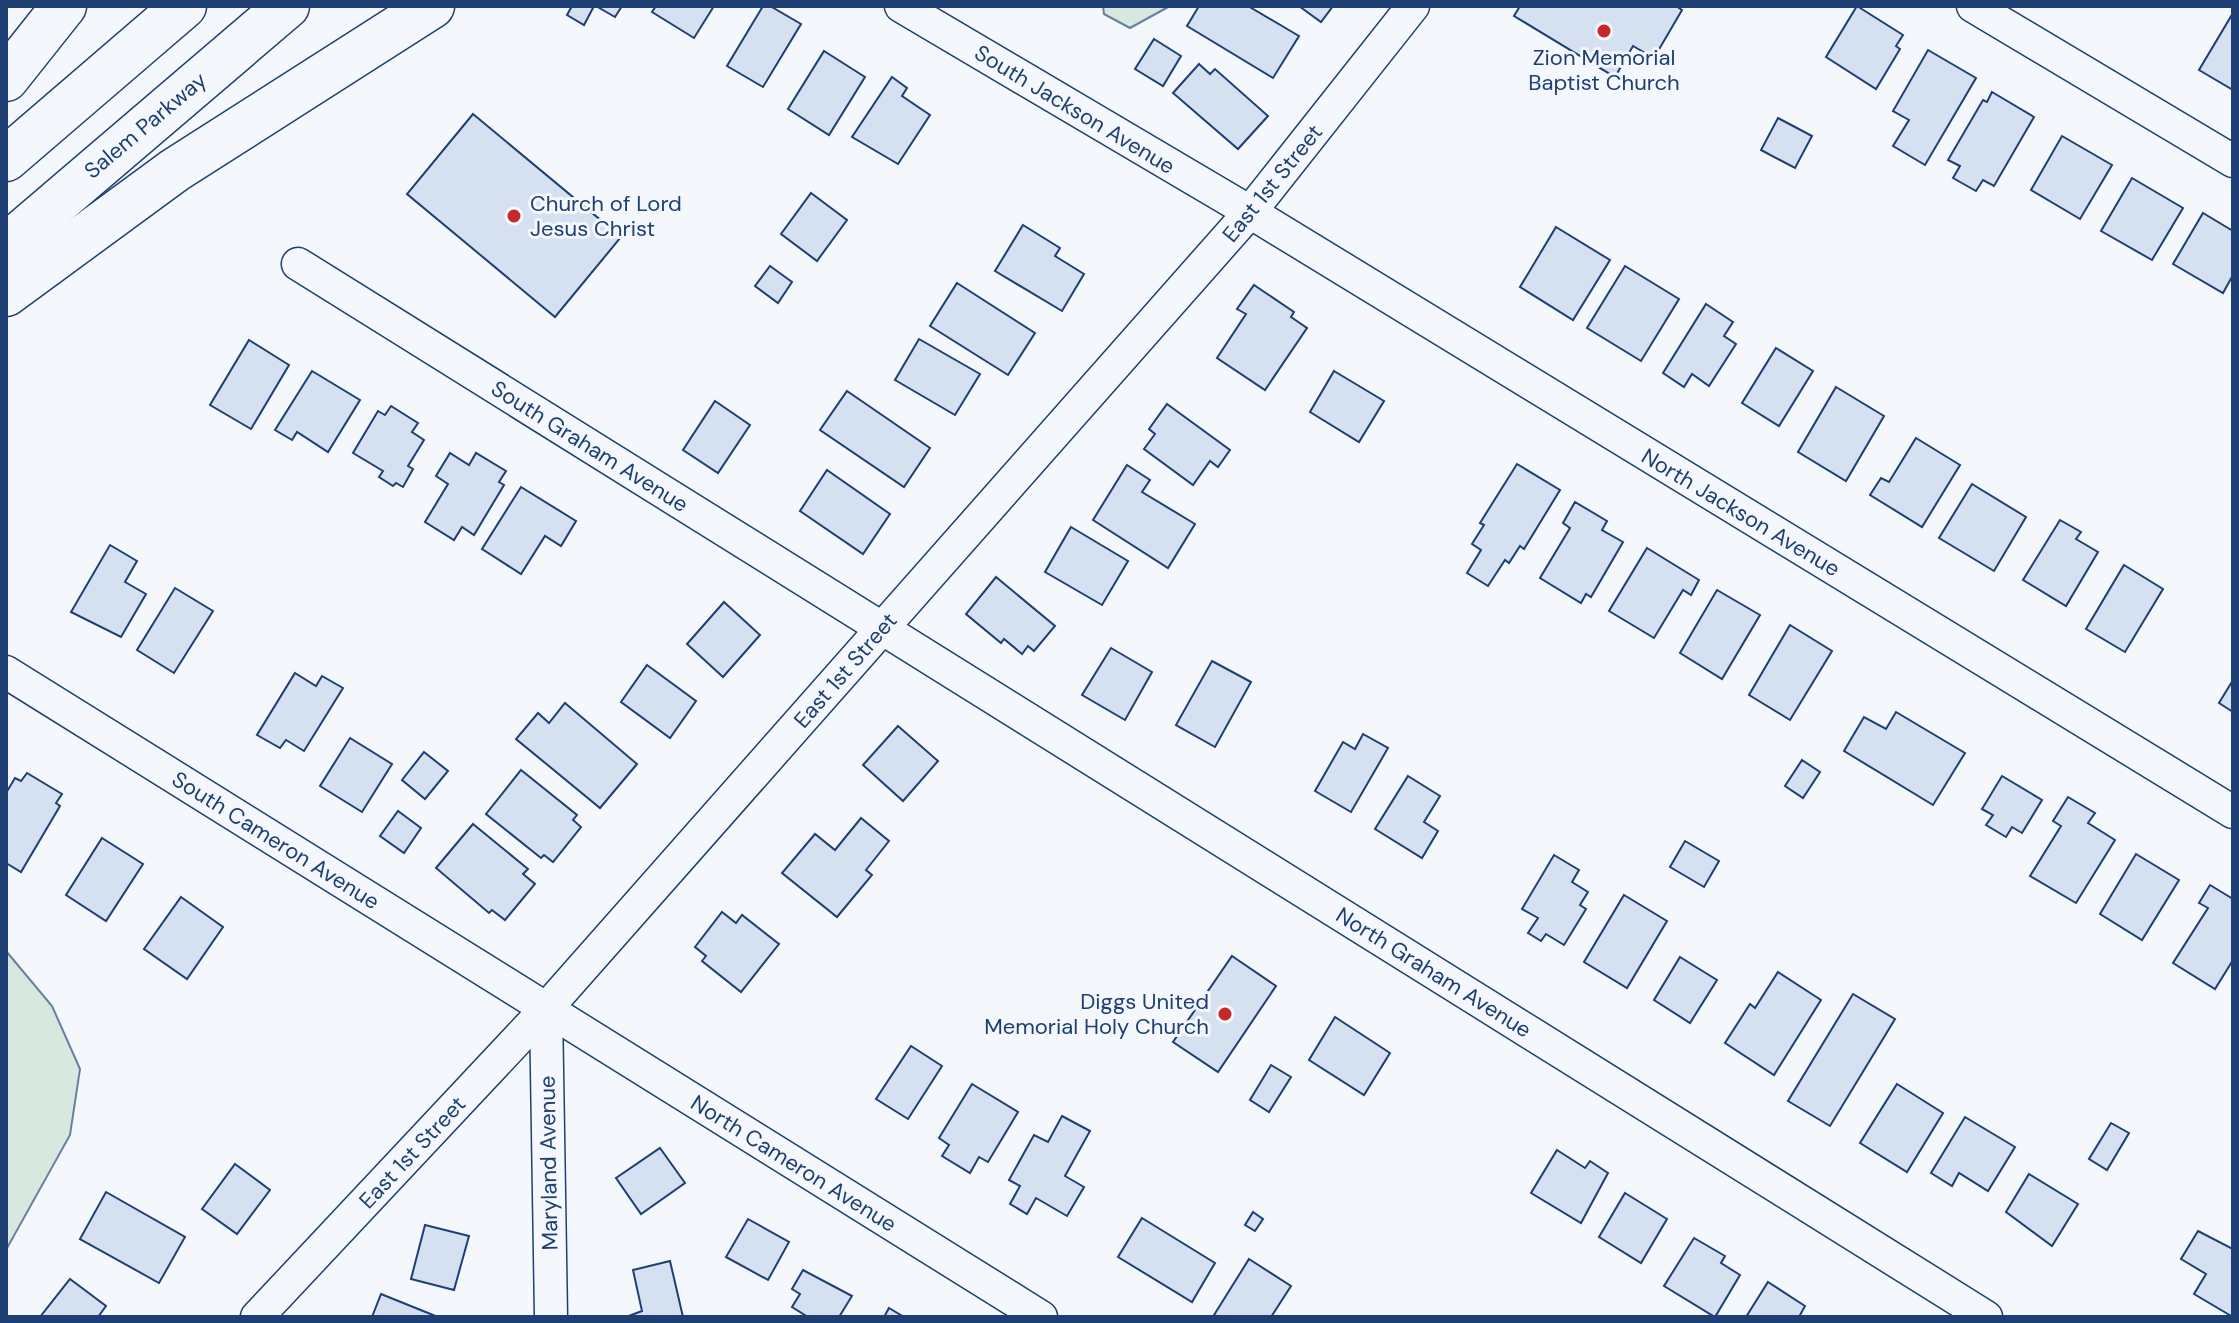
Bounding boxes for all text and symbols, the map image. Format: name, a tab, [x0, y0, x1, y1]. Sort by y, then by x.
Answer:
marker: Zion Memorial Baptist Church	[1595, 22, 1613, 40]
street label: South Jackson Avenue	[969, 38, 1180, 181]
place label: Zion Memorial Baptist Church	[1528, 43, 1680, 97]
street label: Salem Parkway	[78, 66, 213, 185]
street label: East 1st Street	[1216, 118, 1329, 248]
place label: Church of Lord Jesus Christ	[530, 189, 682, 243]
marker: Church of Lord Jesus Christ	[505, 207, 523, 225]
street label: South Graham Avenue	[486, 374, 694, 519]
street label: North Jackson Avenue	[1636, 442, 1845, 583]
street label: East 1st Street	[787, 607, 903, 734]
street label: South Cameron Avenue	[167, 765, 385, 916]
street label: North Graham Avenue	[1331, 900, 1537, 1044]
place label: Diggs United Memorial Holy Church	[984, 987, 1209, 1041]
marker: Diggs United Memorial Holy Church	[1216, 1005, 1234, 1023]
street label: Maryland Avenue	[532, 1075, 565, 1251]
street label: North Cameron Avenue	[685, 1088, 902, 1239]
street label: East 1st Street	[353, 1090, 472, 1215]

